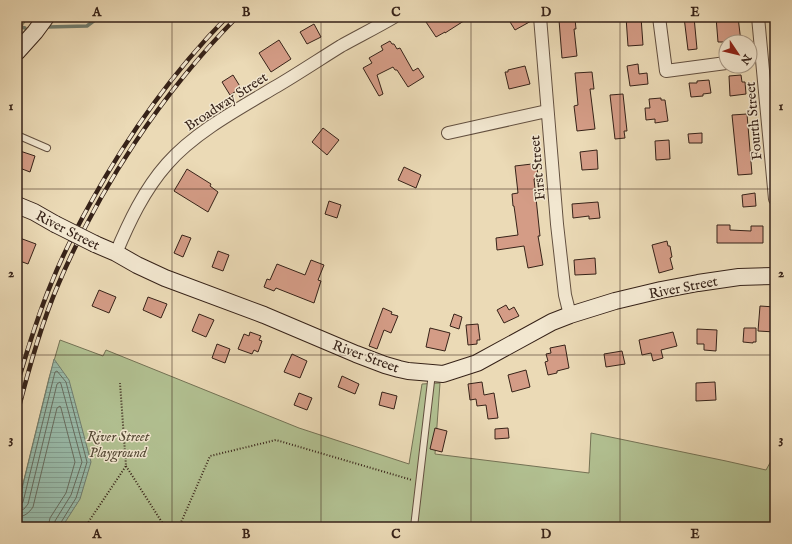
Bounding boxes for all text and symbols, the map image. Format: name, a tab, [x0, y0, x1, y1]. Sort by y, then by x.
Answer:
text: A	[92, 4, 103, 21]
text: B	[242, 4, 251, 21]
text: C	[391, 4, 401, 21]
text: D	[541, 4, 552, 21]
text: E	[690, 4, 700, 21]
north arrow	[718, 34, 758, 74]
text: N	[737, 50, 754, 67]
street label: Broadway Street	[182, 68, 272, 135]
street label: Fourth Street	[742, 81, 766, 161]
text: 1	[9, 98, 14, 115]
text: 1	[779, 98, 784, 115]
street label: First Street	[526, 134, 550, 201]
street label: River Street	[32, 207, 103, 255]
text: 2	[8, 265, 14, 282]
text: 2	[778, 265, 784, 282]
street label: River Street	[647, 272, 719, 303]
street label: River Street	[330, 337, 402, 377]
park label: River Street Playground	[87, 428, 150, 463]
text: 3	[9, 431, 14, 448]
text: 3	[779, 431, 784, 448]
text: A	[92, 526, 103, 543]
text: B	[242, 526, 251, 543]
text: C	[391, 526, 401, 543]
text: D	[541, 526, 552, 543]
text: E	[690, 526, 700, 543]

